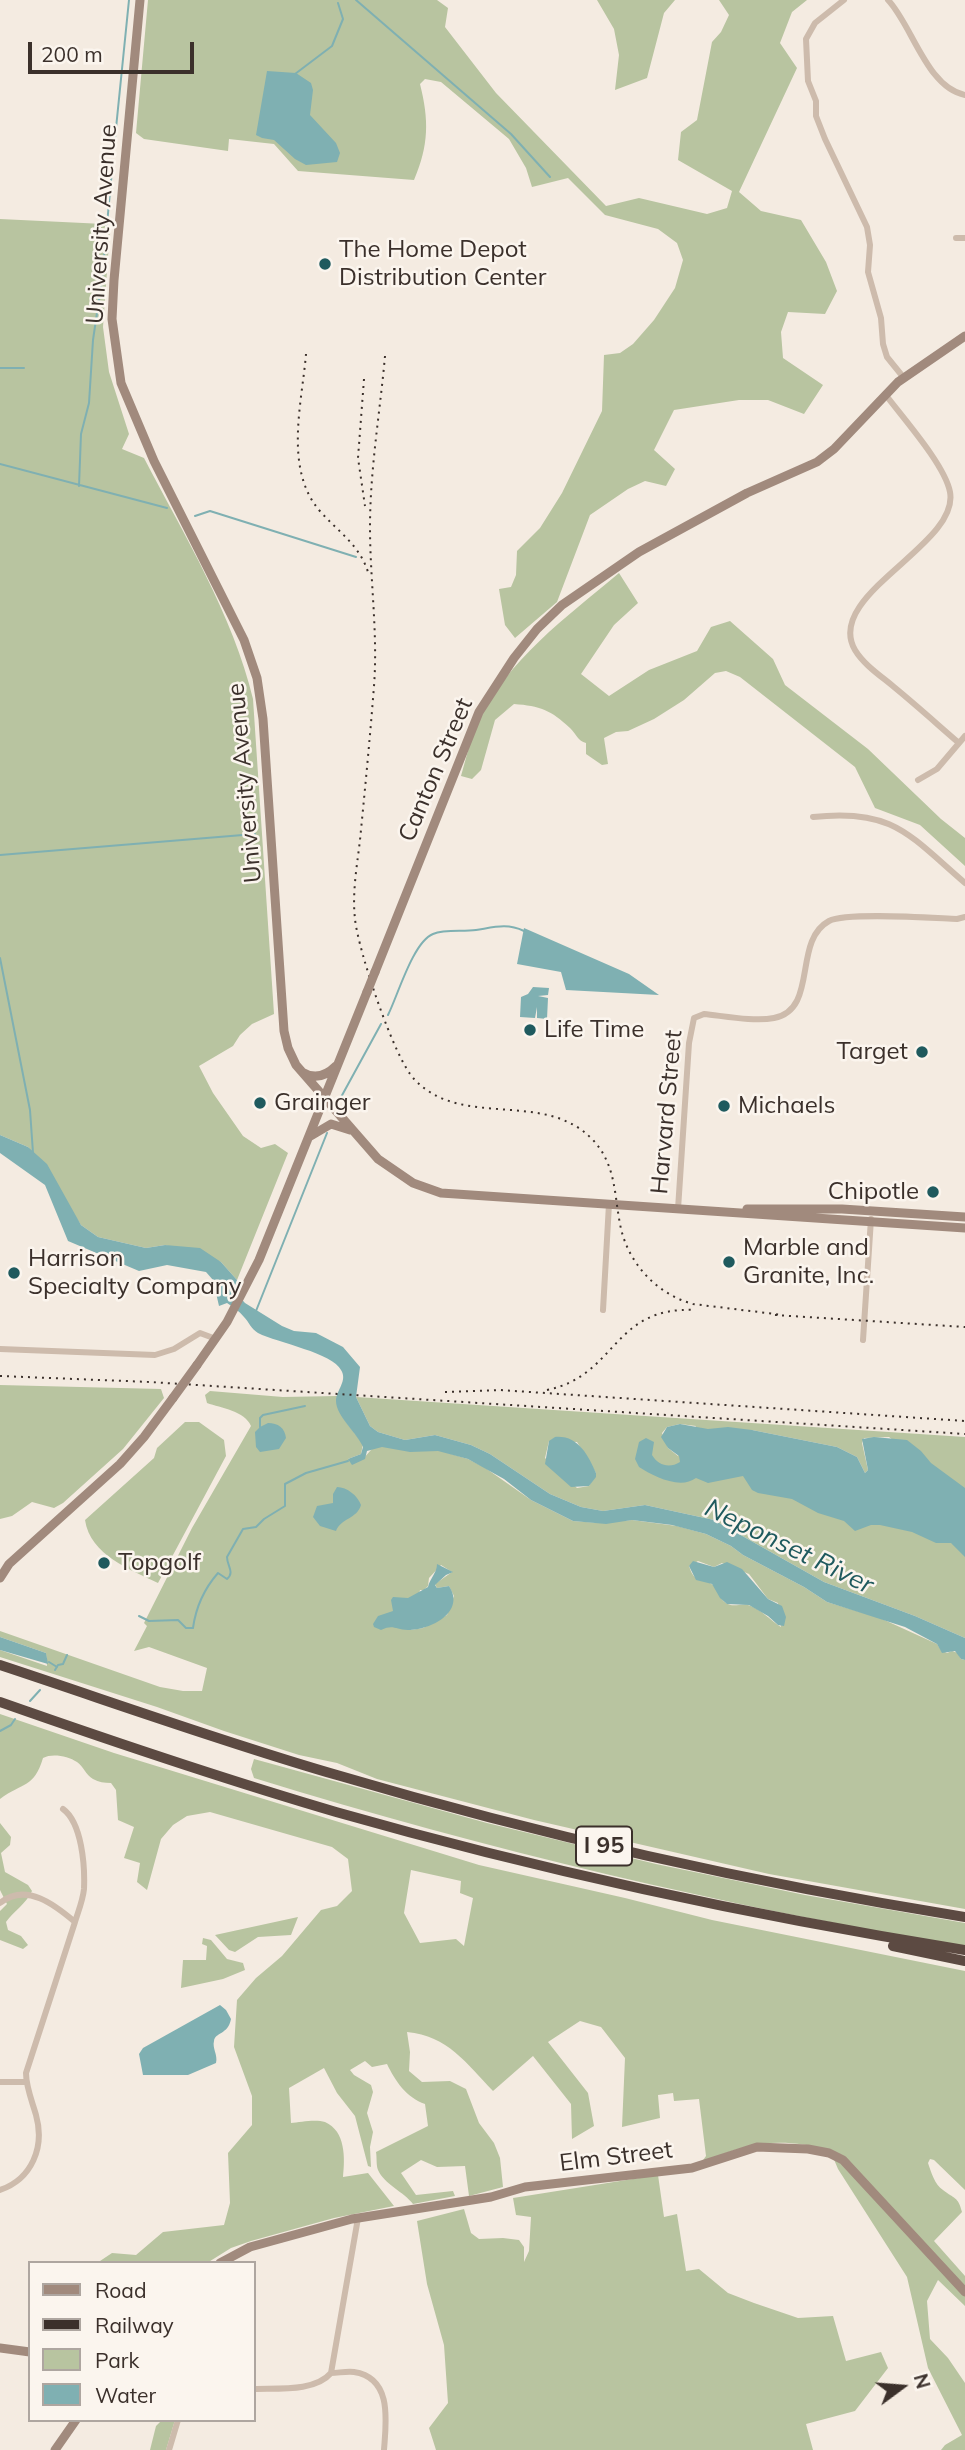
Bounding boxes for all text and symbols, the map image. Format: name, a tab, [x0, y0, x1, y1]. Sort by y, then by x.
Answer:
scale bar	[32, 28, 198, 72]
text: 200 m	[41, 41, 103, 67]
street label: University Avenue	[81, 123, 123, 325]
place label: The Home Depot Distribution Center	[339, 236, 546, 292]
marker: The Home Depot Distribution Center	[317, 256, 333, 272]
street label: University Avenue	[222, 682, 268, 884]
street label: Canton Street	[393, 694, 479, 846]
place label: Life Time	[544, 1016, 644, 1044]
marker: Life Time	[522, 1022, 538, 1038]
street label: Harvard Street	[645, 1029, 689, 1195]
place label: Target	[836, 1038, 908, 1066]
marker: Target	[914, 1044, 930, 1060]
place label: Grainger	[274, 1089, 371, 1117]
place label: Michaels	[738, 1092, 835, 1120]
marker: Grainger	[252, 1095, 268, 1111]
marker: Michaels	[716, 1098, 732, 1114]
place label: Chipotle	[828, 1178, 919, 1206]
marker: Chipotle	[925, 1184, 941, 1200]
place label: Marble and Granite, Inc.	[743, 1234, 874, 1290]
place label: Harrison Specialty Company	[28, 1245, 242, 1301]
marker: Marble and Granite, Inc.	[721, 1254, 737, 1270]
marker: Harrison Specialty Company	[6, 1265, 22, 1281]
water label: Neponset River	[700, 1493, 878, 1601]
place label: Topgolf	[118, 1549, 201, 1577]
marker: Topgolf	[96, 1555, 112, 1571]
road number: I 95	[576, 1826, 632, 1866]
street label: Elm Street	[558, 2136, 674, 2178]
legend	[28, 2261, 256, 2422]
text: Road	[95, 2277, 146, 2303]
text: Railway	[95, 2312, 174, 2338]
text: Park	[95, 2347, 139, 2373]
north arrow	[867, 2352, 937, 2422]
text: N	[909, 2371, 936, 2391]
text: Water	[95, 2382, 156, 2408]

